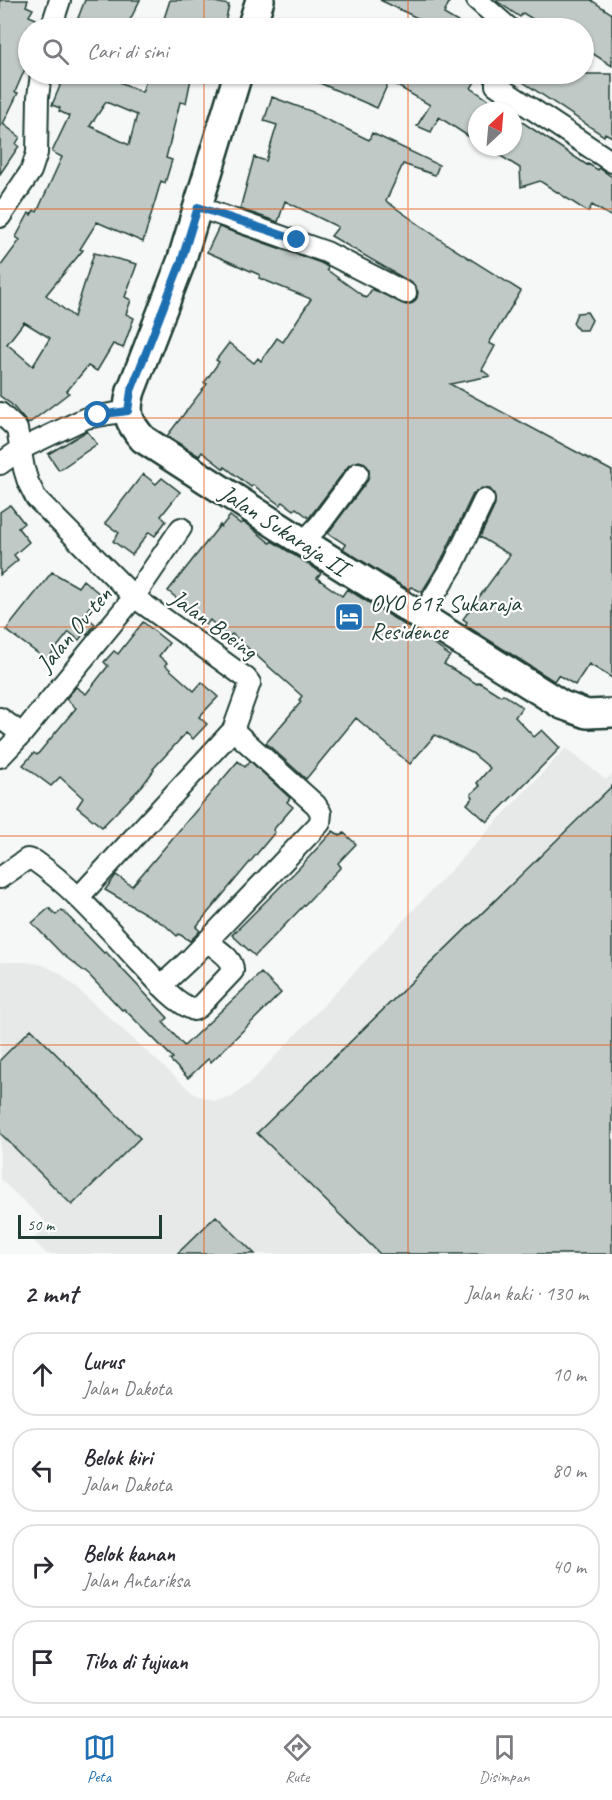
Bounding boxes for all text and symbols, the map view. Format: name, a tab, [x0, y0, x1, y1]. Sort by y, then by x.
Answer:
search box	[18, 18, 594, 84]
icon: search	[39, 35, 72, 68]
text: Cari di sini	[87, 37, 168, 65]
north arrow	[468, 102, 522, 156]
route end	[283, 226, 309, 252]
route start	[84, 401, 110, 427]
street label: Jalan Sukaraja II	[214, 477, 358, 585]
street label: Jalan Ov-ten	[29, 580, 118, 679]
street label: Jalan Boeing	[164, 582, 265, 666]
place label: OYO 617 Sukaraja Residence	[370, 588, 522, 646]
hotel icon: OYO 617 Sukaraja Residence	[333, 601, 365, 633]
scale bar	[18, 1212, 162, 1240]
text: 50 m	[27, 1215, 54, 1235]
text: 2 mnt	[24, 1277, 77, 1310]
text: Jalan kaki · 130 m	[465, 1281, 588, 1306]
text: Lurus	[83, 1348, 123, 1376]
icon: ahead	[26, 1358, 59, 1391]
text: 10 m	[552, 1362, 586, 1387]
text: Jalan Dakota	[83, 1376, 172, 1401]
text: Belok kiri	[83, 1444, 152, 1472]
icon: left	[26, 1454, 59, 1487]
text: 80 m	[552, 1458, 586, 1483]
text: Jalan Dakota	[83, 1472, 172, 1497]
text: Belok kanan	[83, 1540, 175, 1568]
icon: right	[26, 1550, 59, 1583]
text: 40 m	[552, 1554, 586, 1579]
text: Jalan Antariksa	[83, 1568, 190, 1593]
icon: arrive	[26, 1646, 59, 1679]
text: Tiba di tujuan	[83, 1648, 188, 1676]
tab: Peta	[83, 1731, 116, 1787]
tab: Rute	[281, 1731, 314, 1787]
tab: Disimpan	[479, 1731, 529, 1787]

